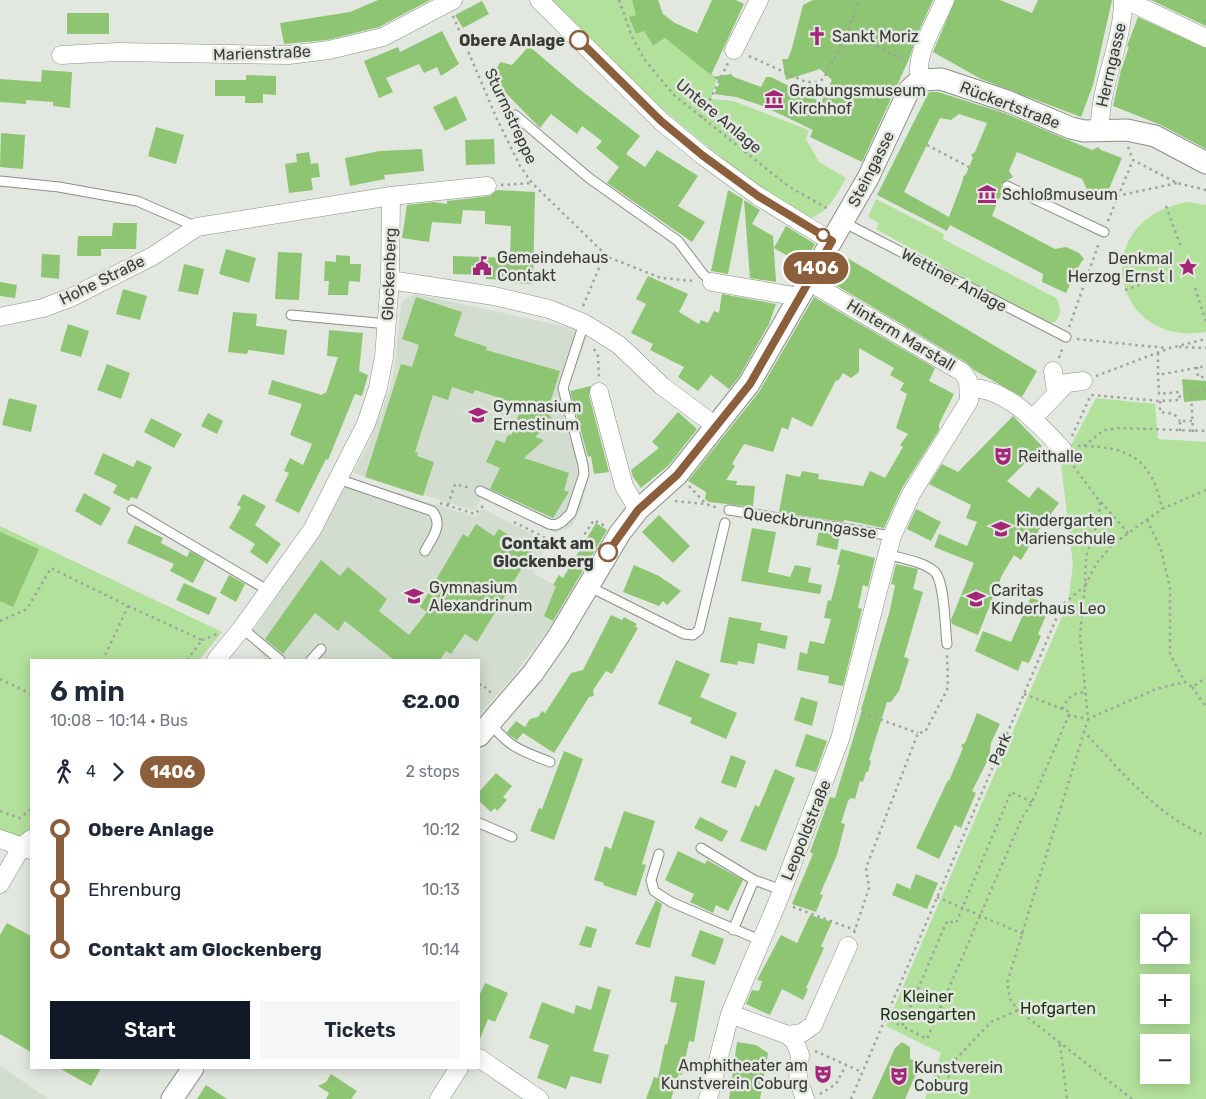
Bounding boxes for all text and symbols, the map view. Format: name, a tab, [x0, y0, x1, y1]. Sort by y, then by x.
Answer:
street label: Herrngasse	[1092, 21, 1130, 109]
church icon: Sankt Moriz	[806, 25, 828, 47]
place label: Sankt Moriz	[832, 27, 919, 46]
marker: Obere Anlage	[569, 30, 589, 50]
place label: Obere Anlage	[459, 31, 565, 50]
street label: Marienstraße	[213, 42, 311, 64]
street label: Sturmstreppe	[481, 65, 541, 167]
street label: Untere Anlage	[672, 75, 766, 157]
street label: Rückertstraße	[957, 77, 1063, 133]
place label: Grabungsmuseum Kirchhof	[789, 81, 926, 118]
museum icon: Grabungsmuseum Kirchhof	[763, 88, 785, 110]
street label: Steingasse	[844, 128, 898, 210]
museum icon: Schloßmuseum	[976, 183, 998, 205]
place label: Schloßmuseum	[1002, 185, 1118, 204]
street label: Glockenberg	[378, 227, 400, 321]
unlabelled marker	[816, 228, 830, 242]
street label: Wettiner Anlage	[898, 244, 1010, 316]
place label: Gemeindehaus Contakt	[497, 248, 608, 285]
place label: Denkmal Herzog Ernst I	[1068, 249, 1173, 286]
street label: Hohe Straße	[56, 251, 148, 309]
line badge: 1406	[781, 252, 851, 284]
public building icon: Gemeindehaus Contakt	[471, 255, 493, 277]
place icon: Denkmal Herzog Ernst I	[1177, 256, 1199, 278]
text: 1406	[793, 257, 839, 279]
street label: Hinterm Marstall	[843, 295, 959, 375]
place label: Gymnasium Ernestinum	[493, 397, 581, 434]
school or university icon: Gymnasium Ernestinum	[467, 404, 489, 426]
theatre icon: Reithalle	[992, 445, 1014, 467]
place label: Reithalle	[1018, 447, 1083, 466]
street label: Queckbrunngasse	[742, 503, 878, 543]
place label: Kindergarten Marienschule	[1016, 511, 1115, 548]
school or university icon: Kindergarten Marienschule	[990, 518, 1012, 540]
place label: Contakt am Glockenberg	[493, 534, 594, 571]
marker: Contakt am Glockenberg	[598, 542, 618, 562]
place label: Gymnasium Alexandrinum	[429, 578, 532, 615]
place label: Caritas Kinderhaus Leo	[991, 581, 1106, 618]
school or university icon: Gymnasium Alexandrinum	[403, 585, 425, 607]
school or university icon: Caritas Kinderhaus Leo	[965, 588, 987, 610]
text: 6 min	[50, 675, 125, 708]
text: €2.00	[402, 690, 460, 713]
text: 10:08 – 10:14 · Bus	[50, 711, 188, 730]
street label: Park	[985, 729, 1016, 768]
icon: walk	[50, 758, 78, 786]
icon: forward	[104, 758, 132, 786]
text: 1406	[150, 761, 195, 783]
text: 4	[86, 762, 96, 781]
text: 2 stops	[405, 762, 460, 781]
street label: Leopoldstraße	[777, 777, 835, 883]
text: Obere Anlage	[88, 818, 214, 841]
text: 10:12	[423, 820, 460, 839]
text: Ehrenburg	[88, 878, 181, 901]
text: 10:13	[422, 880, 460, 899]
map controls	[1140, 914, 1190, 1084]
button: locate	[1140, 914, 1190, 964]
text: Contakt am Glockenberg	[88, 938, 322, 961]
text: 10:14	[422, 940, 460, 959]
button: +	[1140, 974, 1190, 1024]
park label: Kleiner Rosengarten	[880, 987, 976, 1024]
park label: Hofgarten	[1020, 999, 1096, 1018]
button: Start	[50, 1001, 250, 1059]
button: Tickets	[260, 1001, 460, 1059]
button: −	[1140, 1034, 1190, 1084]
place label: Amphitheater am Kunstverein Coburg	[661, 1056, 808, 1093]
place label: Kunstverein Coburg	[914, 1058, 1003, 1095]
theatre icon: Amphitheater am Kunstverein Coburg	[812, 1063, 834, 1085]
theatre icon: Kunstverein Coburg	[888, 1065, 910, 1087]

